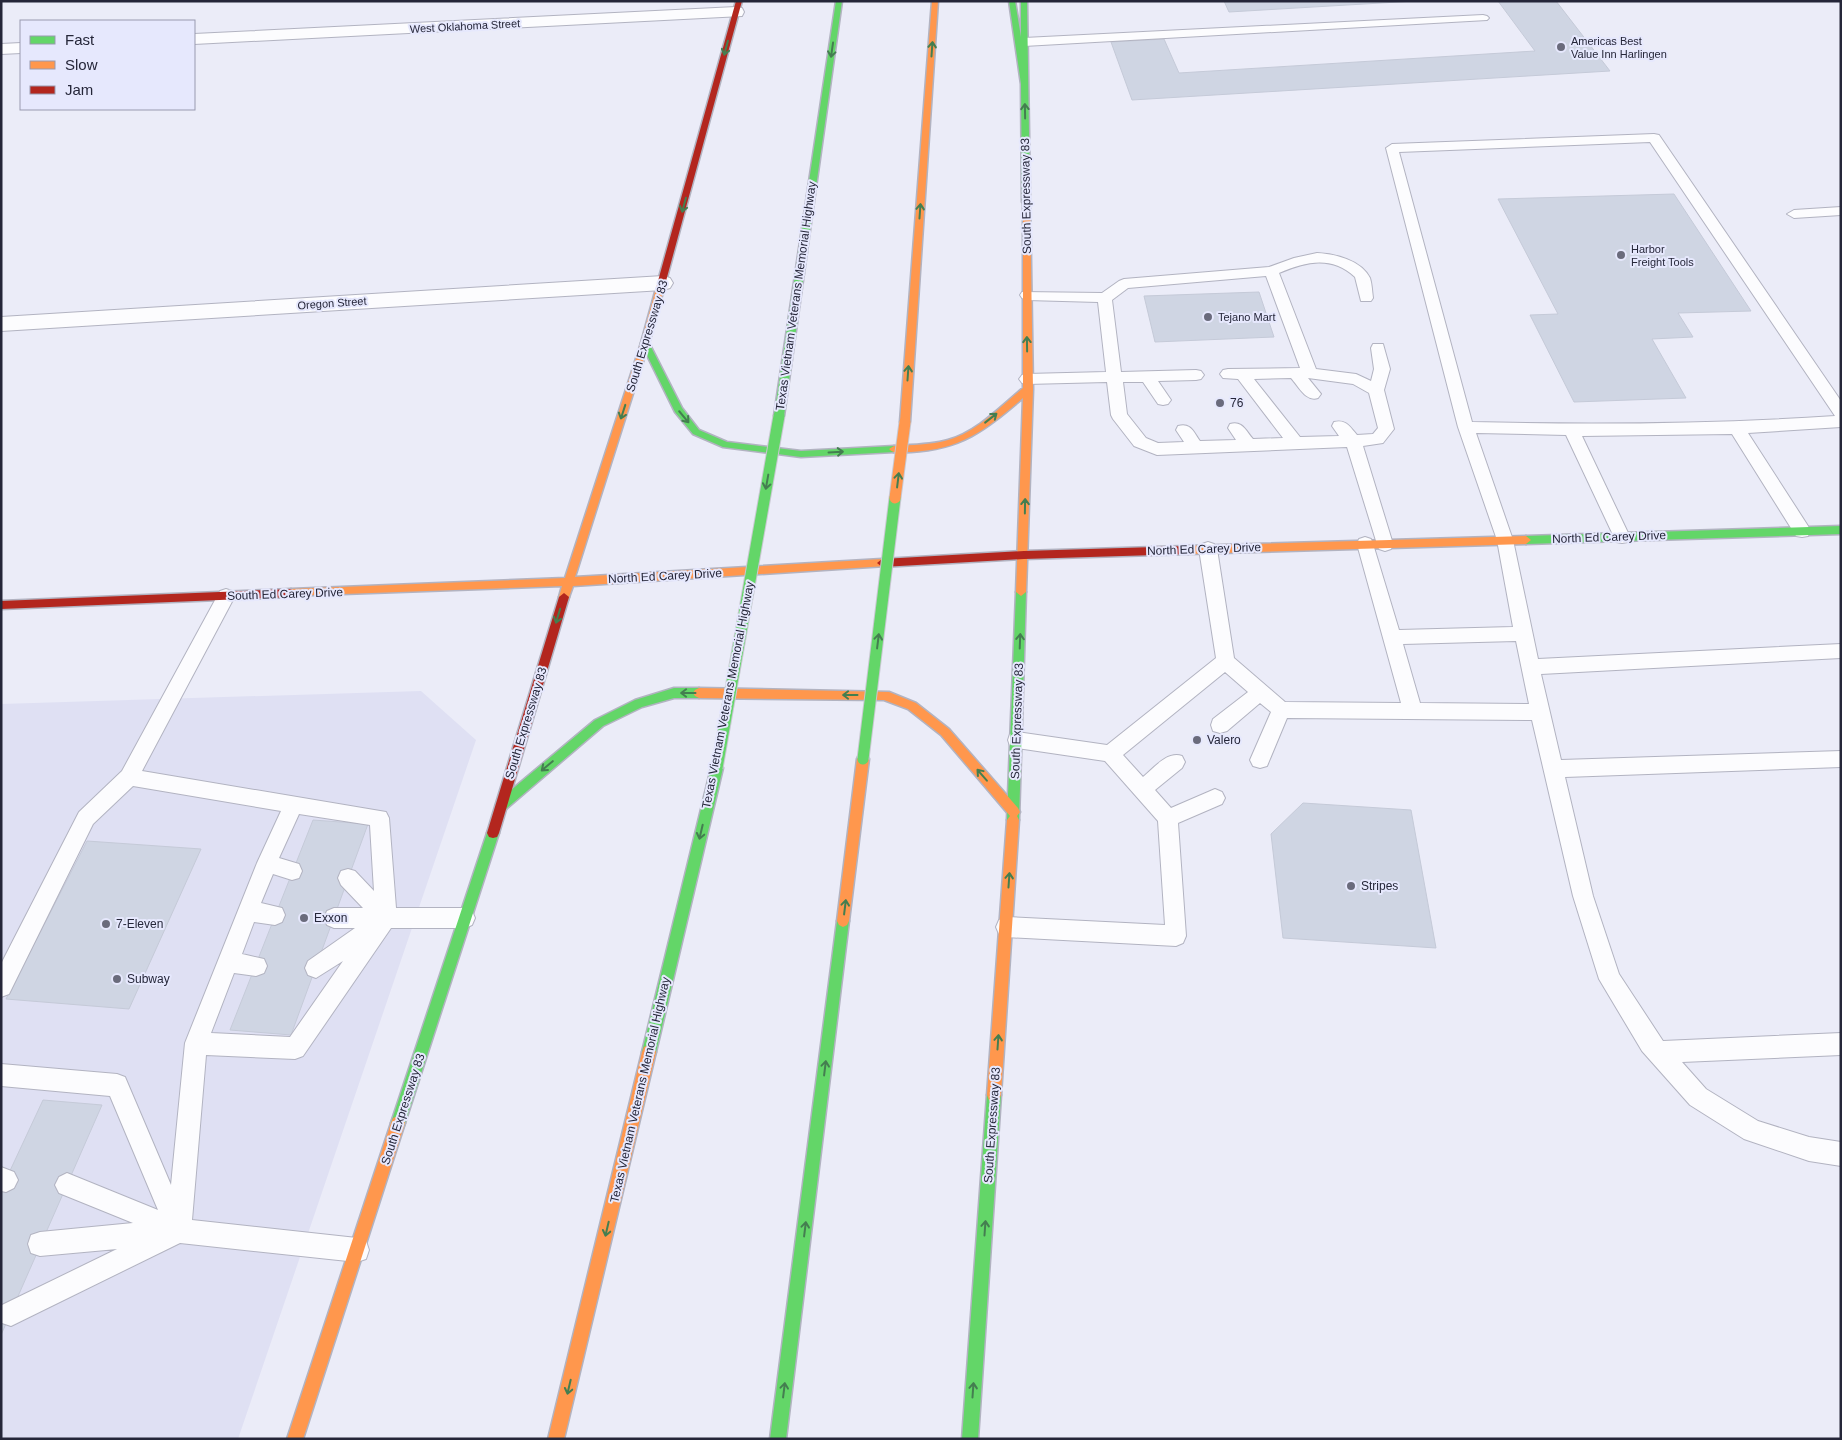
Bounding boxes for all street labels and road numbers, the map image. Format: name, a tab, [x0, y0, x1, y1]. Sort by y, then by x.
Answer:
street label: West Oklahoma Street	[410, 17, 520, 35]
street label: South Expressway 83	[1018, 138, 1034, 254]
street label: Texas Vietnam Veterans Memorial Highway	[773, 181, 819, 411]
street label: South Expressway 83	[623, 278, 671, 394]
street label: Oregon Street	[297, 295, 367, 311]
street label: North Ed Carey Drive	[1552, 528, 1667, 546]
street label: North Ed Carey Drive	[1147, 540, 1262, 558]
street label: North Ed Carey Drive	[608, 566, 723, 586]
street label: Texas Vietnam Veterans Memorial Highway	[699, 580, 757, 810]
street label: South Ed Carey Drive	[227, 585, 344, 603]
street label: South Expressway 83	[1008, 662, 1026, 779]
street label: South Expressway 83	[502, 665, 550, 781]
street label: Texas Vietnam Veterans Memorial Highway	[607, 976, 673, 1204]
street label: South Expressway 83	[378, 1051, 428, 1166]
street label: South Expressway 83	[981, 1066, 1003, 1183]

